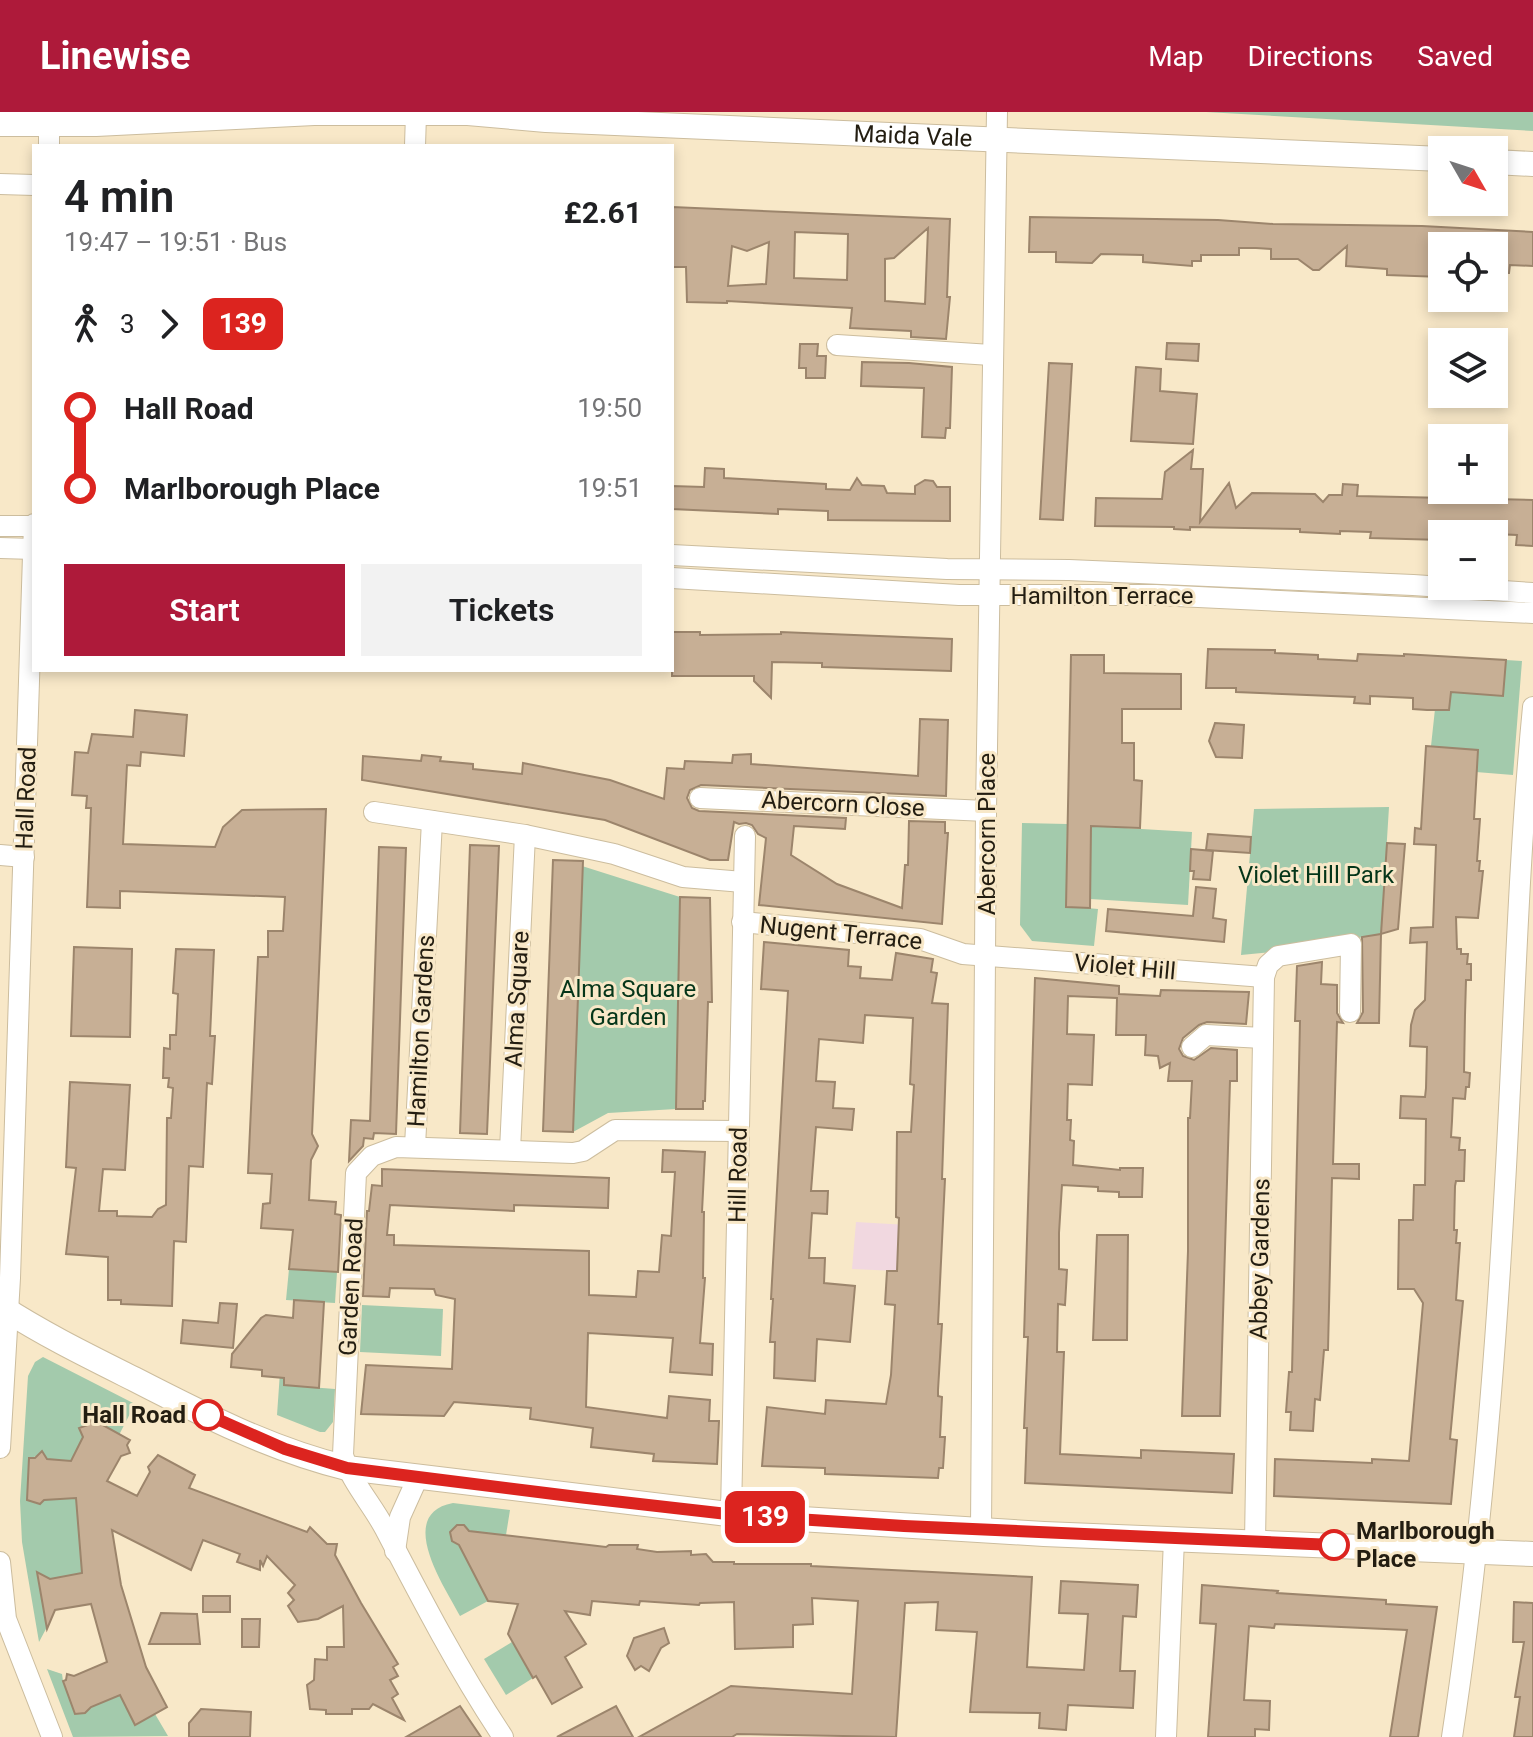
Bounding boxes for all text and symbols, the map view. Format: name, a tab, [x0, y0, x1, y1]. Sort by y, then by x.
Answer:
text: Linewise	[40, 34, 190, 78]
text: Map	[1148, 40, 1204, 73]
text: Directions	[1248, 40, 1373, 73]
text: Saved	[1417, 40, 1493, 73]
street label: Maida Vale	[853, 119, 973, 153]
north arrow	[1428, 136, 1508, 216]
map controls	[1428, 136, 1508, 600]
text: 4 min	[64, 171, 174, 223]
text: £2.61	[564, 195, 642, 230]
text: 19:47 – 19:51 · Bus	[64, 227, 287, 257]
button: locate	[1428, 232, 1508, 312]
icon: walk	[64, 302, 108, 346]
icon: forward	[147, 302, 191, 346]
text: 139	[219, 307, 267, 340]
text: 3	[120, 309, 135, 339]
button: layers	[1428, 328, 1508, 408]
text: Hall Road	[124, 391, 254, 426]
text: 19:50	[577, 393, 642, 423]
button: +	[1428, 424, 1508, 504]
text: Marlborough Place	[124, 471, 380, 506]
text: 19:51	[577, 473, 642, 503]
button: −	[1428, 520, 1508, 600]
button: Start	[64, 564, 345, 656]
button: Tickets	[361, 564, 642, 656]
street label: Hamilton Terrace	[1011, 582, 1193, 610]
street label: Hall Road	[10, 746, 42, 850]
street label: Abercorn Place	[973, 753, 1001, 915]
street label: Abercorn Close	[761, 786, 925, 822]
park label: Violet Hill Park	[1238, 861, 1395, 889]
street label: Nugent Terrace	[758, 911, 924, 955]
street label: Alma Square	[499, 930, 535, 1068]
street label: Hamilton Gardens	[402, 934, 440, 1128]
street label: Violet Hill	[1073, 949, 1177, 985]
park label: Alma Square Garden	[560, 975, 696, 1031]
street label: Hill Road	[723, 1127, 753, 1223]
street label: Abbey Gardens	[1245, 1178, 1275, 1340]
street label: Garden Road	[333, 1217, 369, 1357]
marker: Hall Road	[193, 1400, 223, 1430]
place label: Hall Road	[82, 1401, 186, 1429]
line badge: 139	[719, 1491, 811, 1543]
text: 139	[741, 1500, 789, 1533]
place label: Marlborough Place	[1356, 1517, 1495, 1573]
marker: Marlborough Place	[1319, 1530, 1349, 1560]

